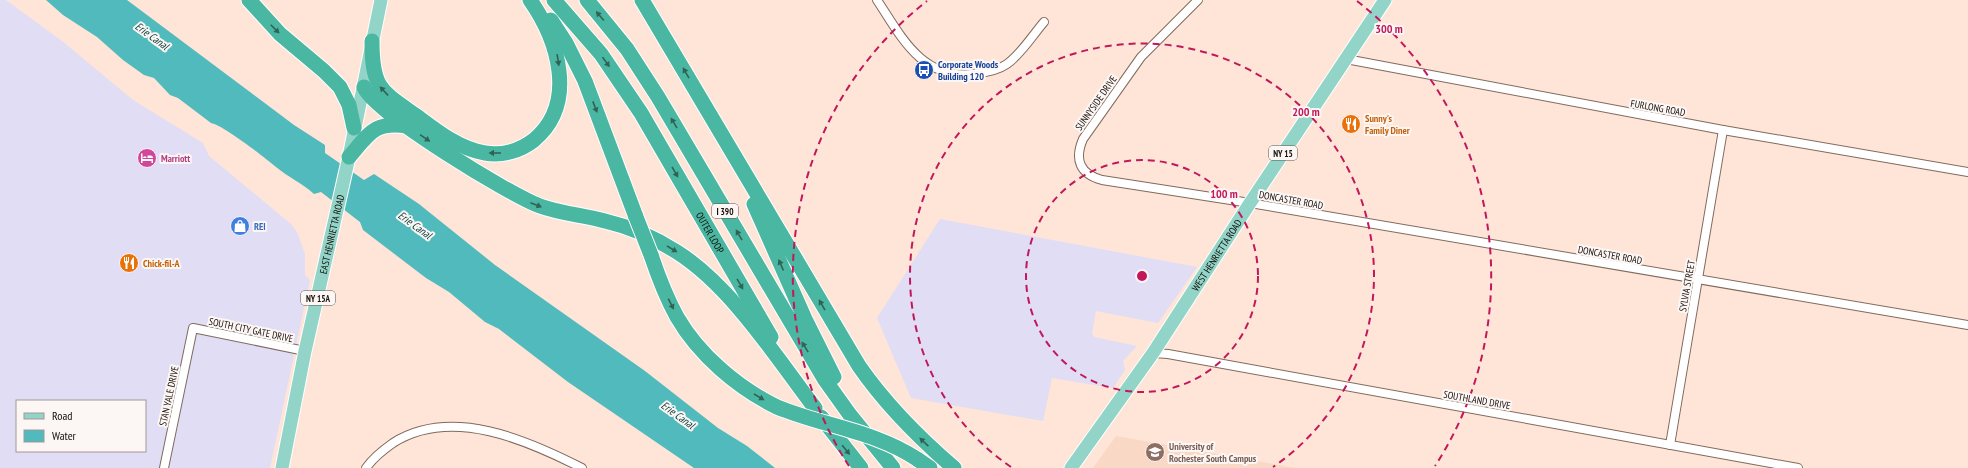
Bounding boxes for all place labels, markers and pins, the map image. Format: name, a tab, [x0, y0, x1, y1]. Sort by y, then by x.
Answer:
place label: Corporate Woods Building 120	[938, 58, 999, 83]
bus stop icon: Corporate Woods Building 120	[913, 59, 935, 81]
place label: Sunny's Family Diner	[1365, 112, 1410, 137]
restaurant icon: Sunny's Family Diner	[1340, 113, 1362, 135]
hotel icon: Marriott	[136, 147, 158, 169]
place label: Marriott	[161, 152, 190, 165]
shop icon: REI	[229, 215, 251, 237]
place label: REI	[254, 220, 266, 233]
restaurant icon: Chick-fil-A	[118, 252, 140, 274]
place label: Chick-fil-A	[143, 257, 180, 270]
centre of rings	[1135, 269, 1149, 283]
place label: University of Rochester South Campus	[1169, 440, 1257, 465]
school or university icon: University of Rochester South Campus	[1144, 441, 1166, 463]

